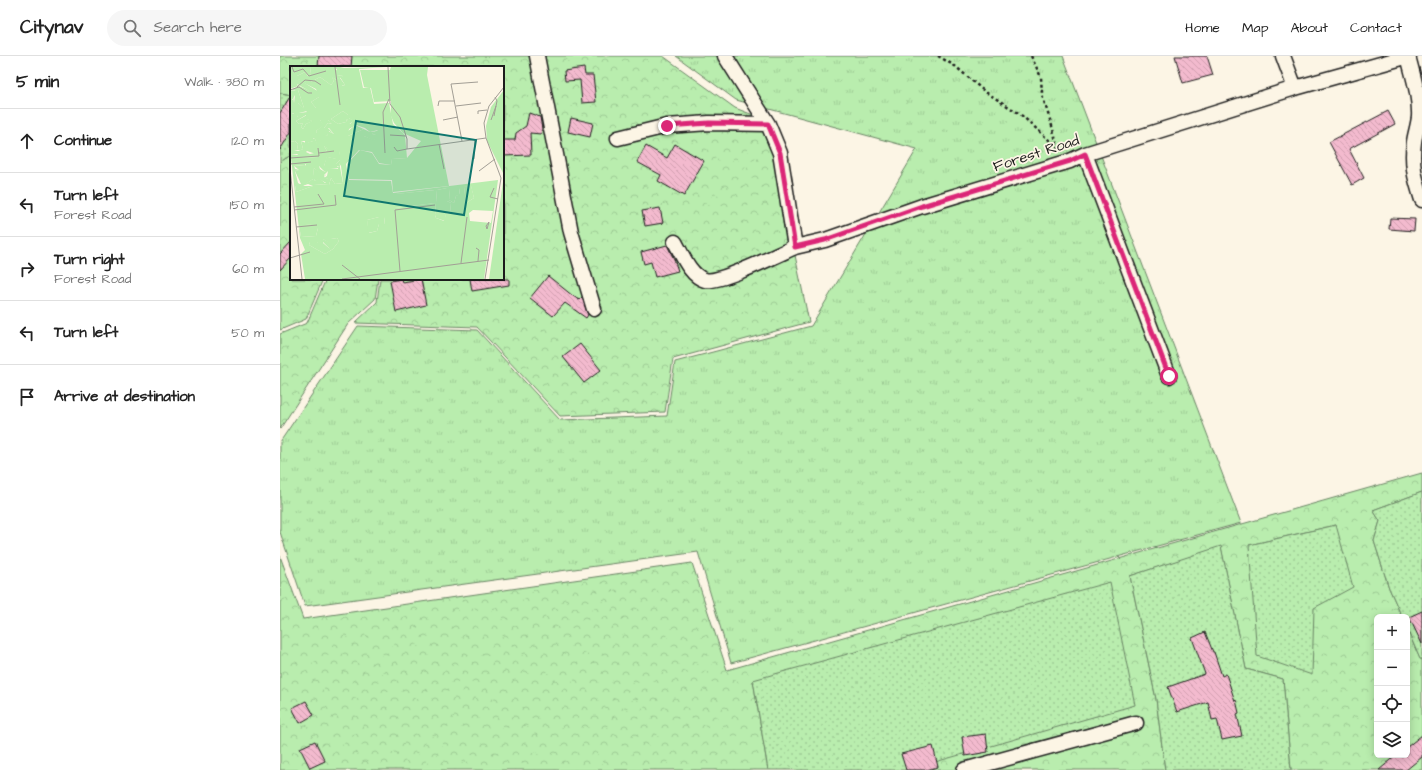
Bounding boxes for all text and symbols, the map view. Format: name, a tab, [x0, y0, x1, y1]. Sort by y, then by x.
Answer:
search box	[107, 10, 387, 46]
text: Citynav	[20, 14, 83, 41]
icon: search	[121, 17, 143, 39]
text: Search here	[153, 17, 242, 38]
text: Home	[1185, 18, 1220, 38]
text: Map	[1242, 18, 1268, 38]
text: About	[1290, 18, 1328, 38]
text: Contact	[1350, 18, 1402, 38]
inset map	[290, 66, 504, 280]
text: 5 min	[16, 70, 59, 94]
text: Walk · 380 m	[184, 73, 264, 91]
route end	[658, 117, 676, 135]
icon: ahead	[16, 130, 38, 152]
text: Continue	[54, 130, 112, 151]
street label: Forest Road	[990, 130, 1082, 177]
text: 120 m	[231, 132, 264, 150]
text: Turn left	[54, 185, 118, 206]
icon: left	[16, 194, 38, 216]
text: 150 m	[230, 196, 264, 214]
text: Forest Road	[54, 206, 131, 224]
text: Turn right	[54, 249, 125, 270]
icon: right	[16, 258, 38, 280]
text: 60 m	[232, 260, 264, 278]
text: Forest Road	[54, 270, 131, 288]
icon: left	[16, 322, 38, 344]
text: Turn left	[54, 322, 118, 343]
text: 50 m	[231, 324, 264, 342]
route start	[1160, 367, 1178, 385]
icon: arrive	[16, 386, 38, 408]
text: Arrive at destination	[54, 386, 195, 407]
map controls	[1374, 614, 1410, 758]
button: +	[1374, 614, 1410, 650]
button: −	[1374, 650, 1410, 686]
button: locate	[1374, 686, 1410, 722]
button: layers	[1374, 722, 1410, 758]

